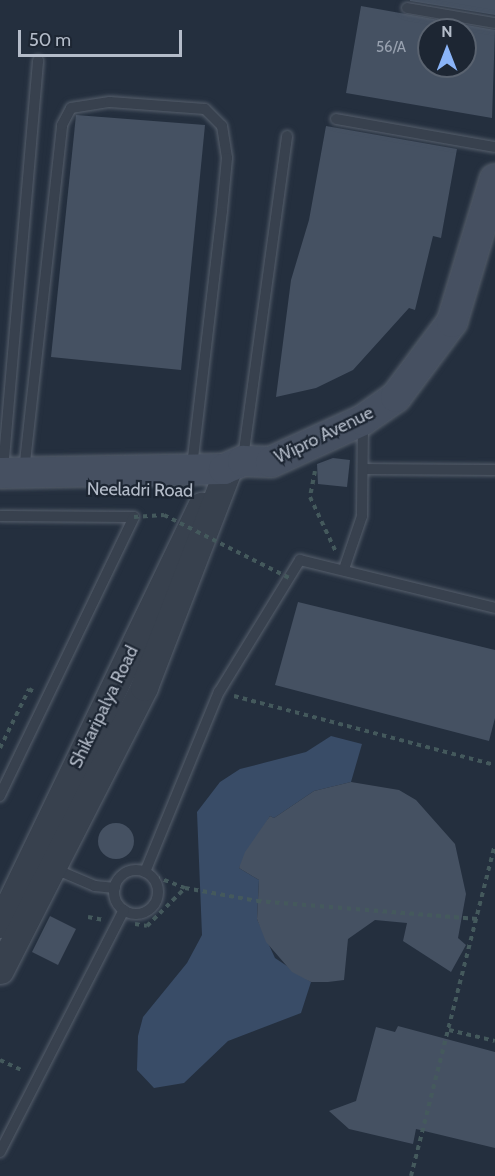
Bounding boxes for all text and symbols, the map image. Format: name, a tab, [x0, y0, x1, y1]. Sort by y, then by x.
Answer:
scale bar	[21, 18, 184, 56]
north arrow	[417, 18, 477, 78]
text: N	[441, 22, 453, 41]
text: 50 m	[29, 29, 71, 51]
house number: 56/A	[376, 39, 406, 57]
street label: Wipro Avenue	[271, 402, 377, 468]
street label: Neeladri Road	[87, 478, 193, 502]
street label: Shikaripalya Road	[65, 642, 143, 772]

